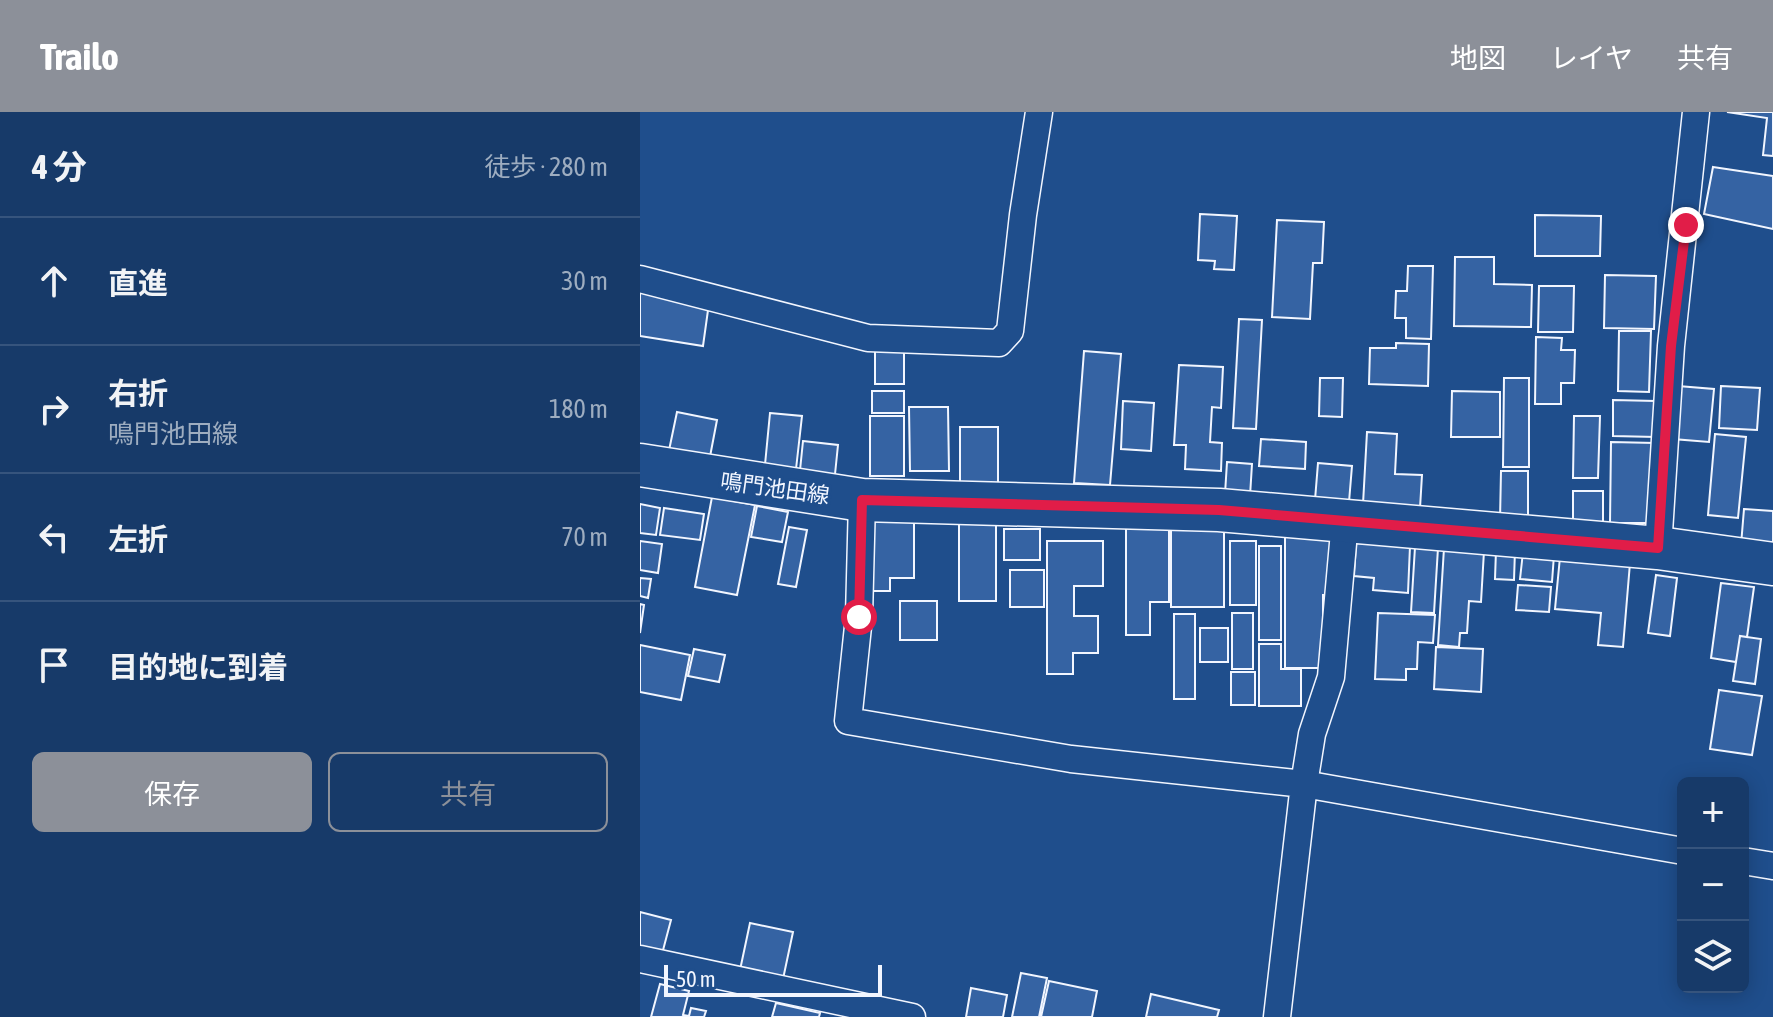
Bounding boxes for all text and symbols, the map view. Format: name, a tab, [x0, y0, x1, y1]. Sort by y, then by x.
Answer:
text: Trailo	[40, 35, 119, 78]
text: 地図	[1450, 42, 1506, 74]
text: レイヤ	[1550, 42, 1633, 74]
text: 共有	[1677, 42, 1733, 74]
text: 4 分	[32, 147, 87, 186]
text: 徒歩 · 280 m	[484, 152, 608, 182]
route end	[1668, 207, 1704, 243]
icon: ahead	[32, 259, 76, 303]
text: 直進	[108, 266, 168, 300]
text: 30 m	[561, 266, 608, 296]
text: 右折	[108, 376, 168, 410]
icon: right	[32, 387, 76, 431]
text: 180 m	[549, 394, 608, 424]
text: 鳴門池田線	[108, 419, 238, 449]
street label: 鳴門池田線	[719, 467, 831, 509]
icon: left	[32, 515, 76, 559]
text: 左折	[108, 522, 168, 556]
text: 70 m	[561, 522, 608, 552]
route start	[841, 599, 877, 635]
icon: arrive	[32, 643, 76, 687]
text: 目的地に到着	[108, 650, 288, 684]
button: 保存	[32, 752, 312, 832]
button: 共有	[328, 752, 608, 832]
map controls	[1677, 777, 1749, 993]
button: +	[1677, 777, 1749, 849]
button: −	[1677, 849, 1749, 921]
button: layers	[1677, 921, 1749, 993]
scale bar	[664, 961, 882, 997]
text: 50 m	[676, 966, 716, 992]

